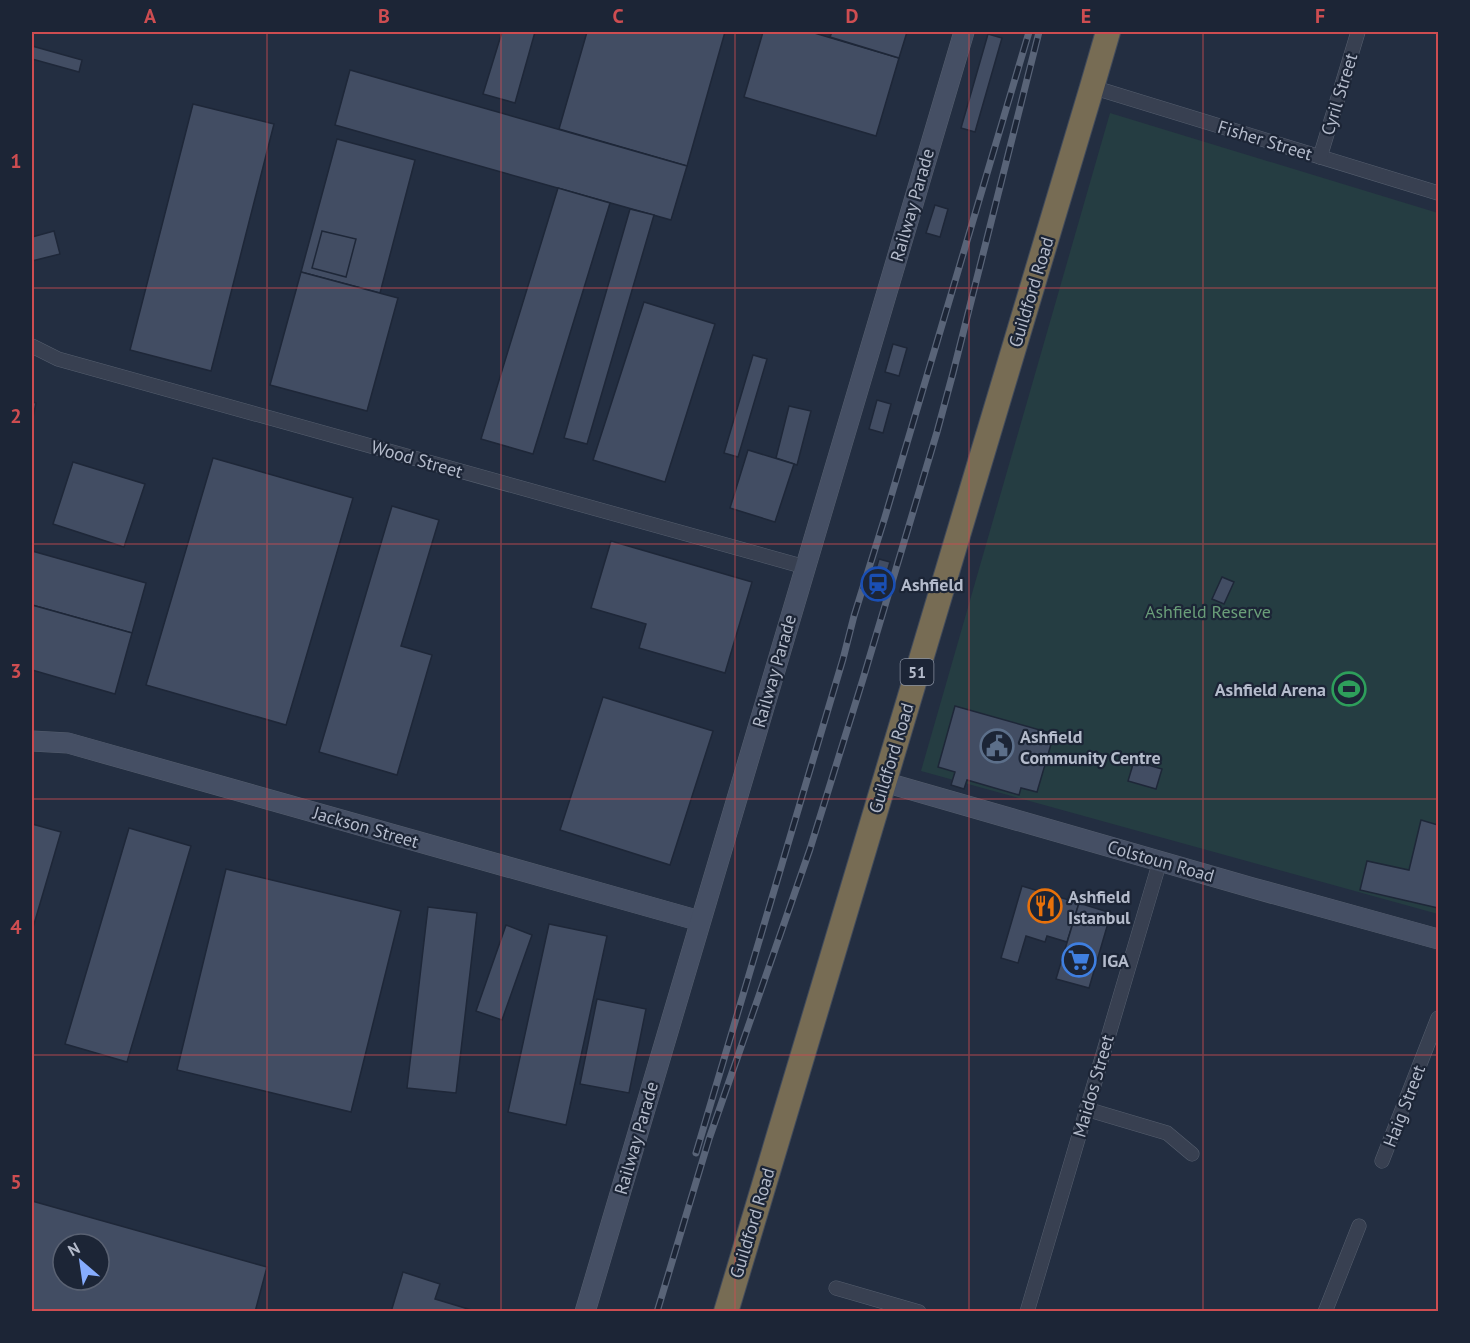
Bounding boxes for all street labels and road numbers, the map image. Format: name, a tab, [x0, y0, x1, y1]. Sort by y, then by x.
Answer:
street label: Cyril Street	[1316, 50, 1362, 138]
street label: Fisher Street	[1215, 115, 1315, 165]
street label: Railway Parade	[885, 146, 939, 264]
street label: Guildford Road	[1003, 234, 1059, 350]
street label: Wood Street	[369, 435, 465, 483]
street label: Railway Parade	[747, 612, 801, 730]
road number: 51	[900, 659, 934, 685]
street label: Guildford Road	[863, 700, 919, 816]
street label: Jackson Street	[310, 801, 421, 853]
street label: Colstoun Road	[1105, 835, 1217, 887]
street label: Maidos Street	[1067, 1032, 1119, 1140]
street label: Haig Street	[1378, 1062, 1430, 1150]
street label: Railway Parade	[609, 1079, 663, 1197]
street label: Guildford Road	[724, 1165, 780, 1281]

